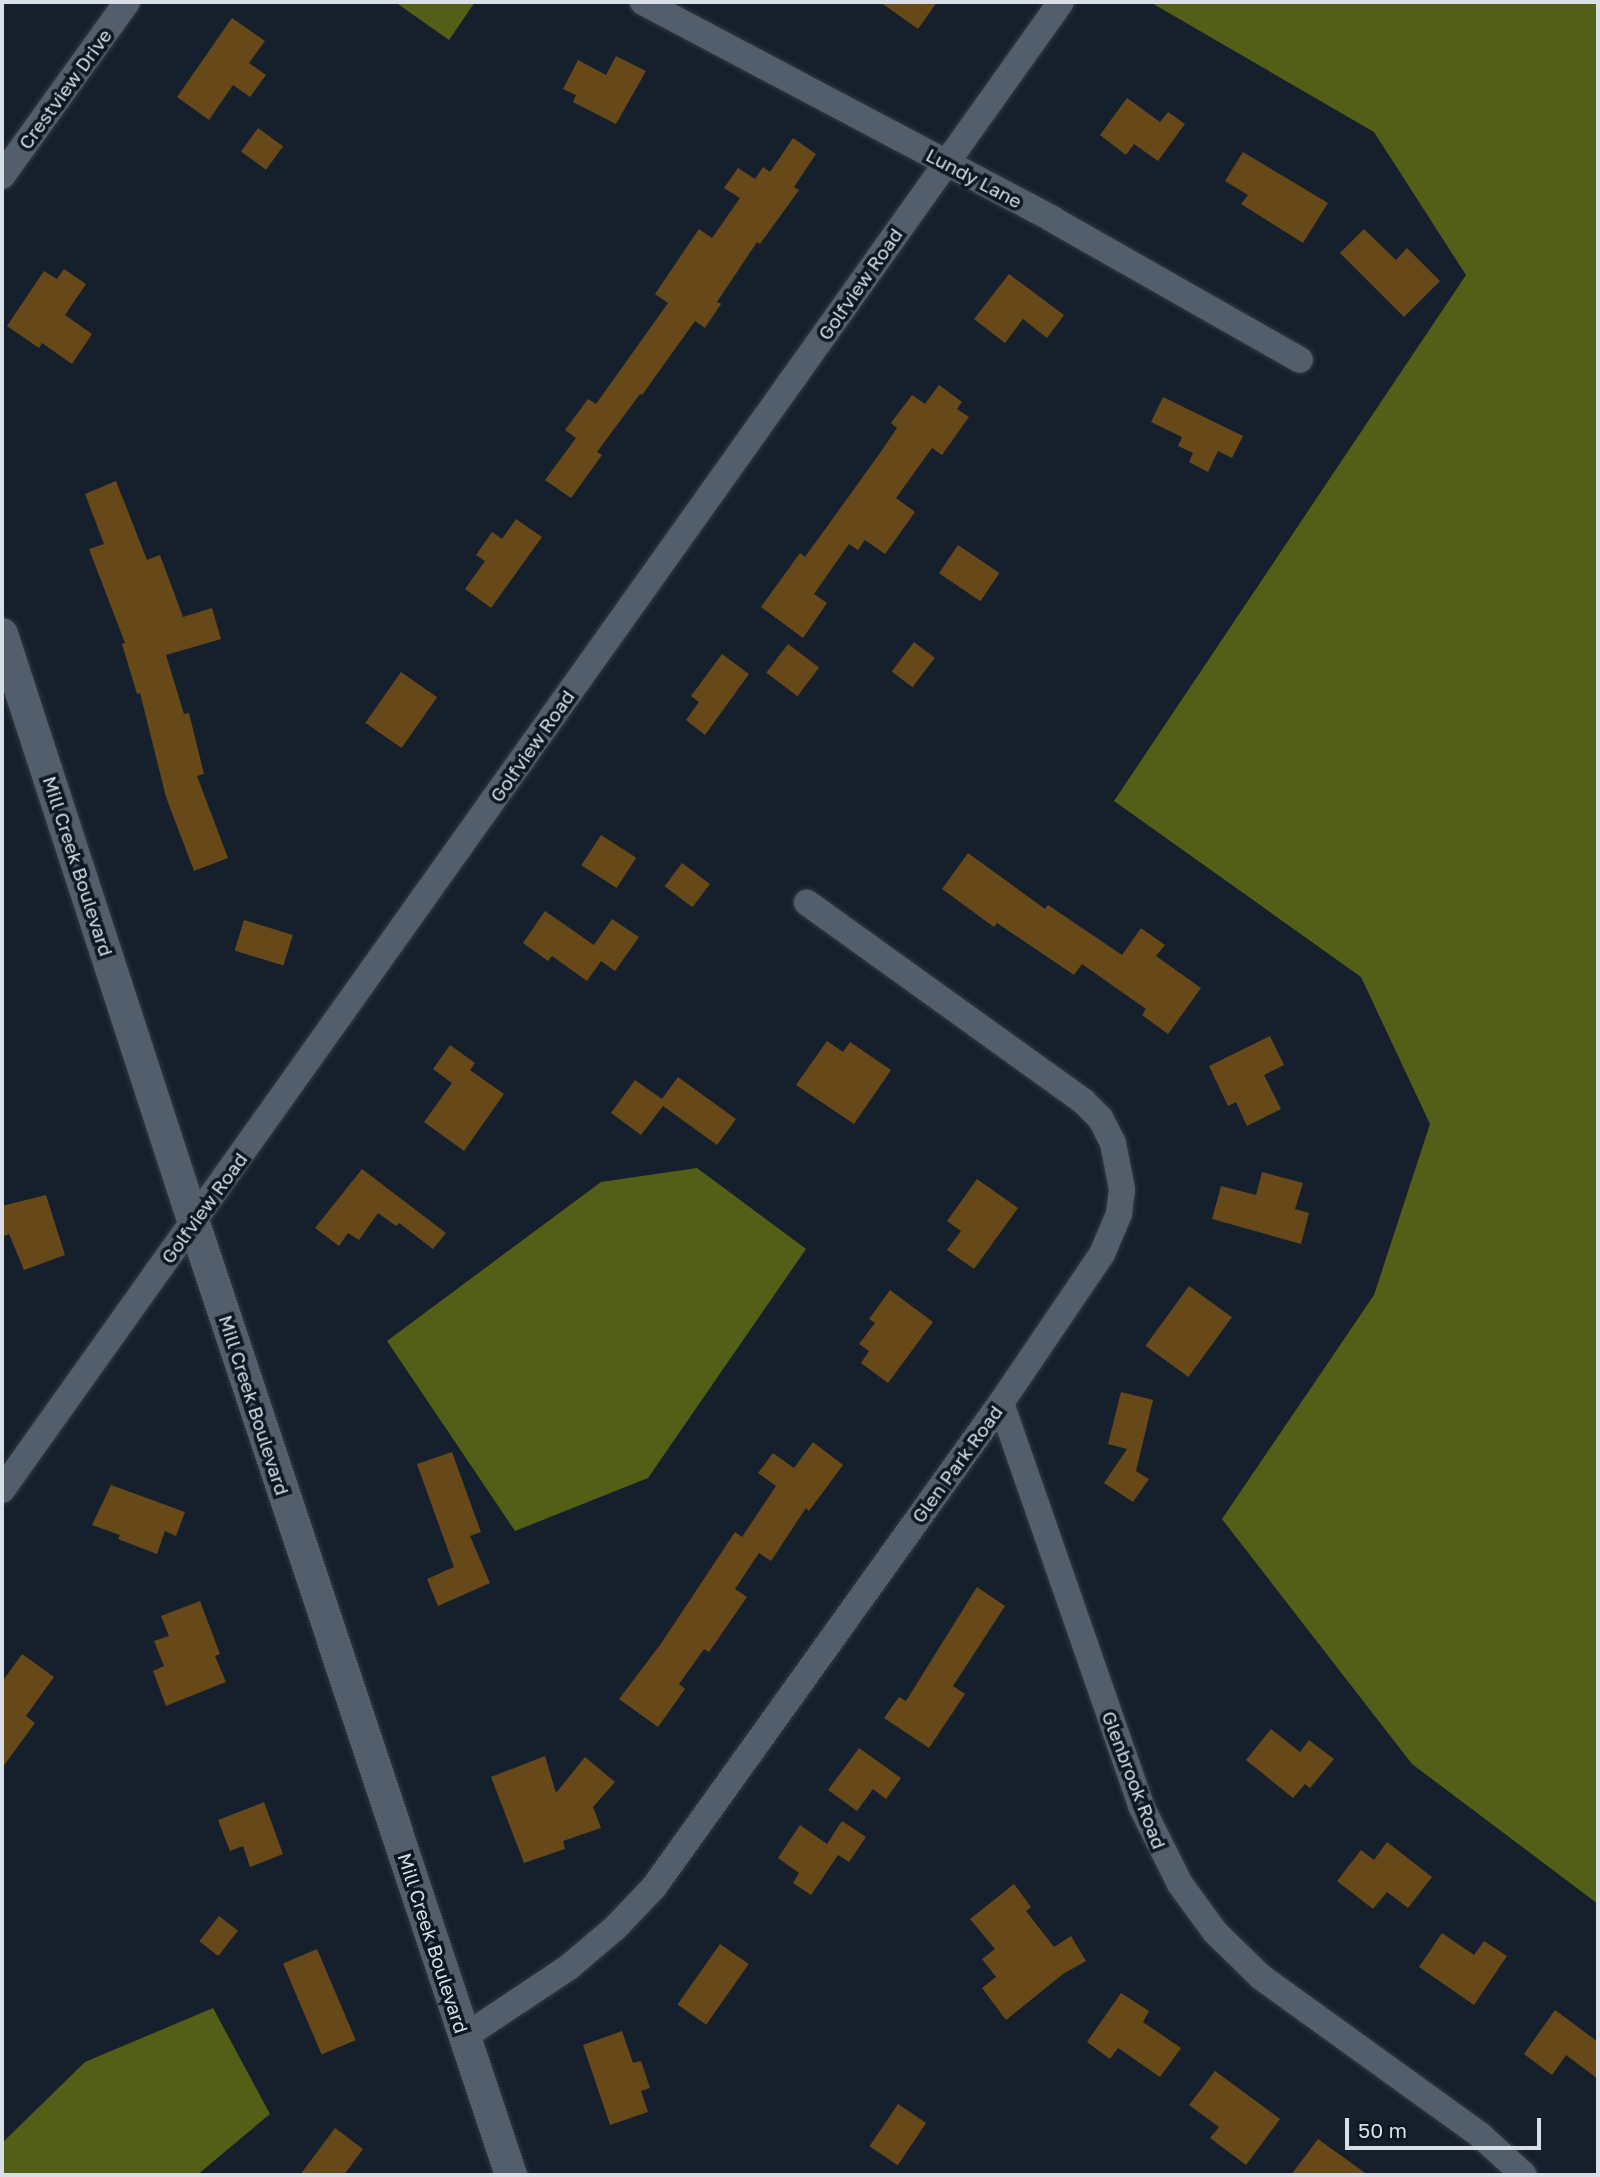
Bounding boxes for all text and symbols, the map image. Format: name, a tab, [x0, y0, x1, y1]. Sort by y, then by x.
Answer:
street label: Crestview Drive	[14, 24, 116, 154]
street label: Lundy Lane	[922, 143, 1026, 213]
street label: Golfview Road	[813, 224, 907, 344]
street label: Golfview Road	[485, 686, 579, 806]
street label: Mill Creek Boulevard	[38, 773, 118, 959]
street label: Golfview Road	[156, 1148, 252, 1268]
street label: Mill Creek Boulevard	[214, 1312, 294, 1498]
street label: Glen Park Road	[907, 1401, 1007, 1527]
street label: Glenbrook Road	[1097, 1708, 1171, 1852]
street label: Mill Creek Boulevard	[393, 1850, 473, 2036]
scale bar	[1348, 2104, 1544, 2148]
text: 50 m	[1358, 2117, 1407, 2143]

